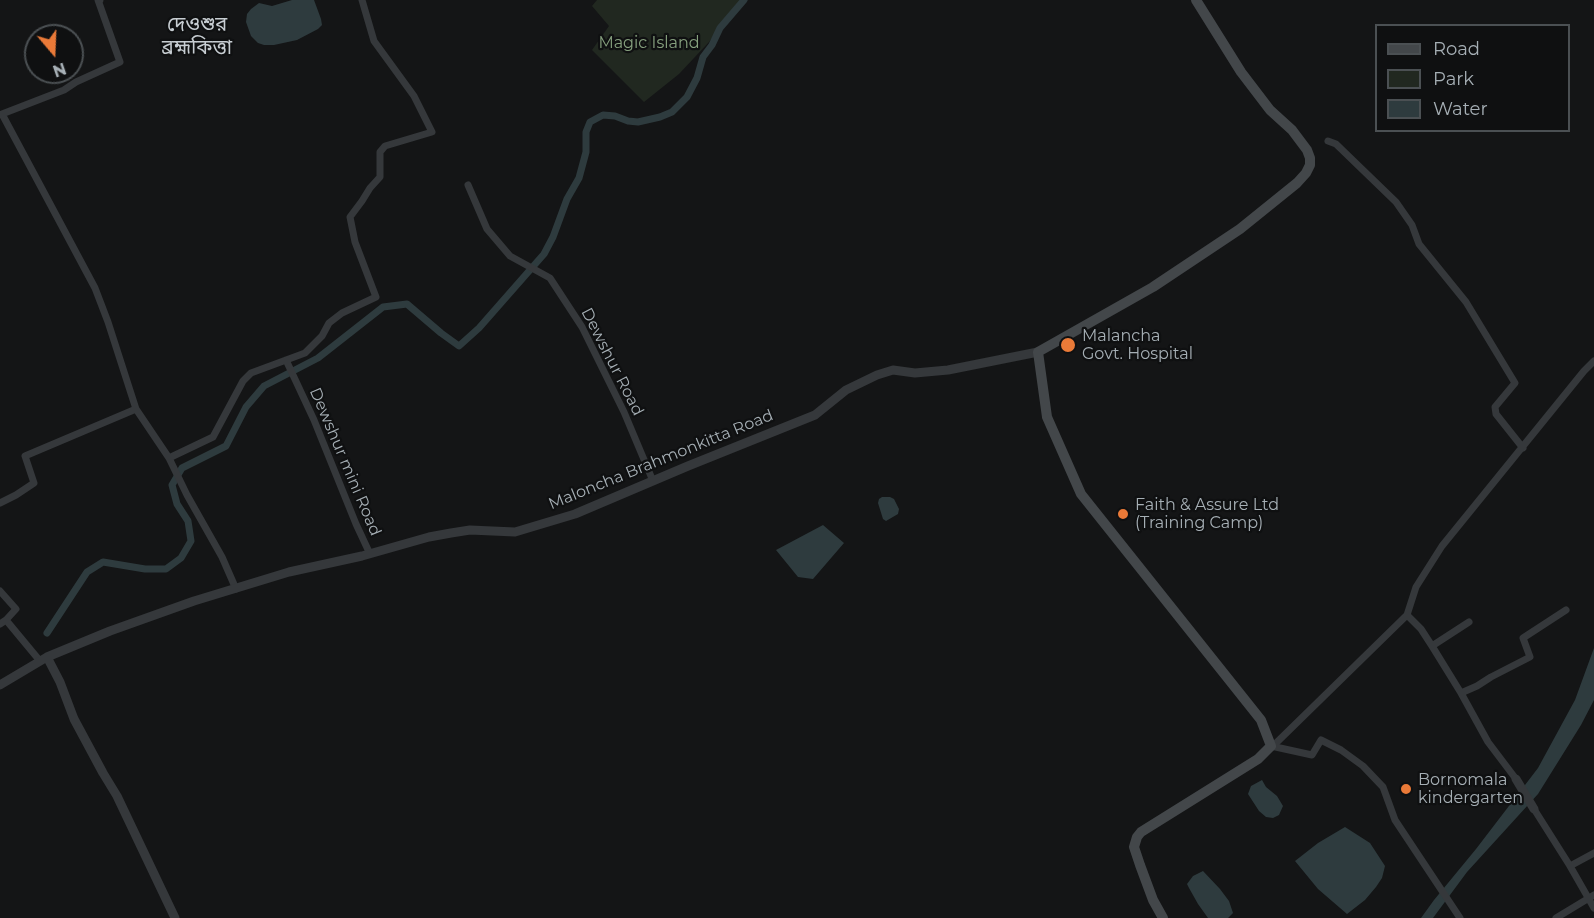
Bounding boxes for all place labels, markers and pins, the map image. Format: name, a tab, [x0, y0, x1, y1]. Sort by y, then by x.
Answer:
place label: Malancha Govt. Hospital	[1082, 326, 1193, 364]
marker: Malancha Govt. Hospital	[1059, 336, 1077, 354]
place label: Faith & Assure Ltd (Training Camp)	[1135, 495, 1279, 533]
marker: Faith & Assure Ltd (Training Camp)	[1116, 507, 1130, 521]
place label: Bornomala kindergarten	[1418, 770, 1523, 808]
marker: Bornomala kindergarten	[1399, 782, 1413, 796]

